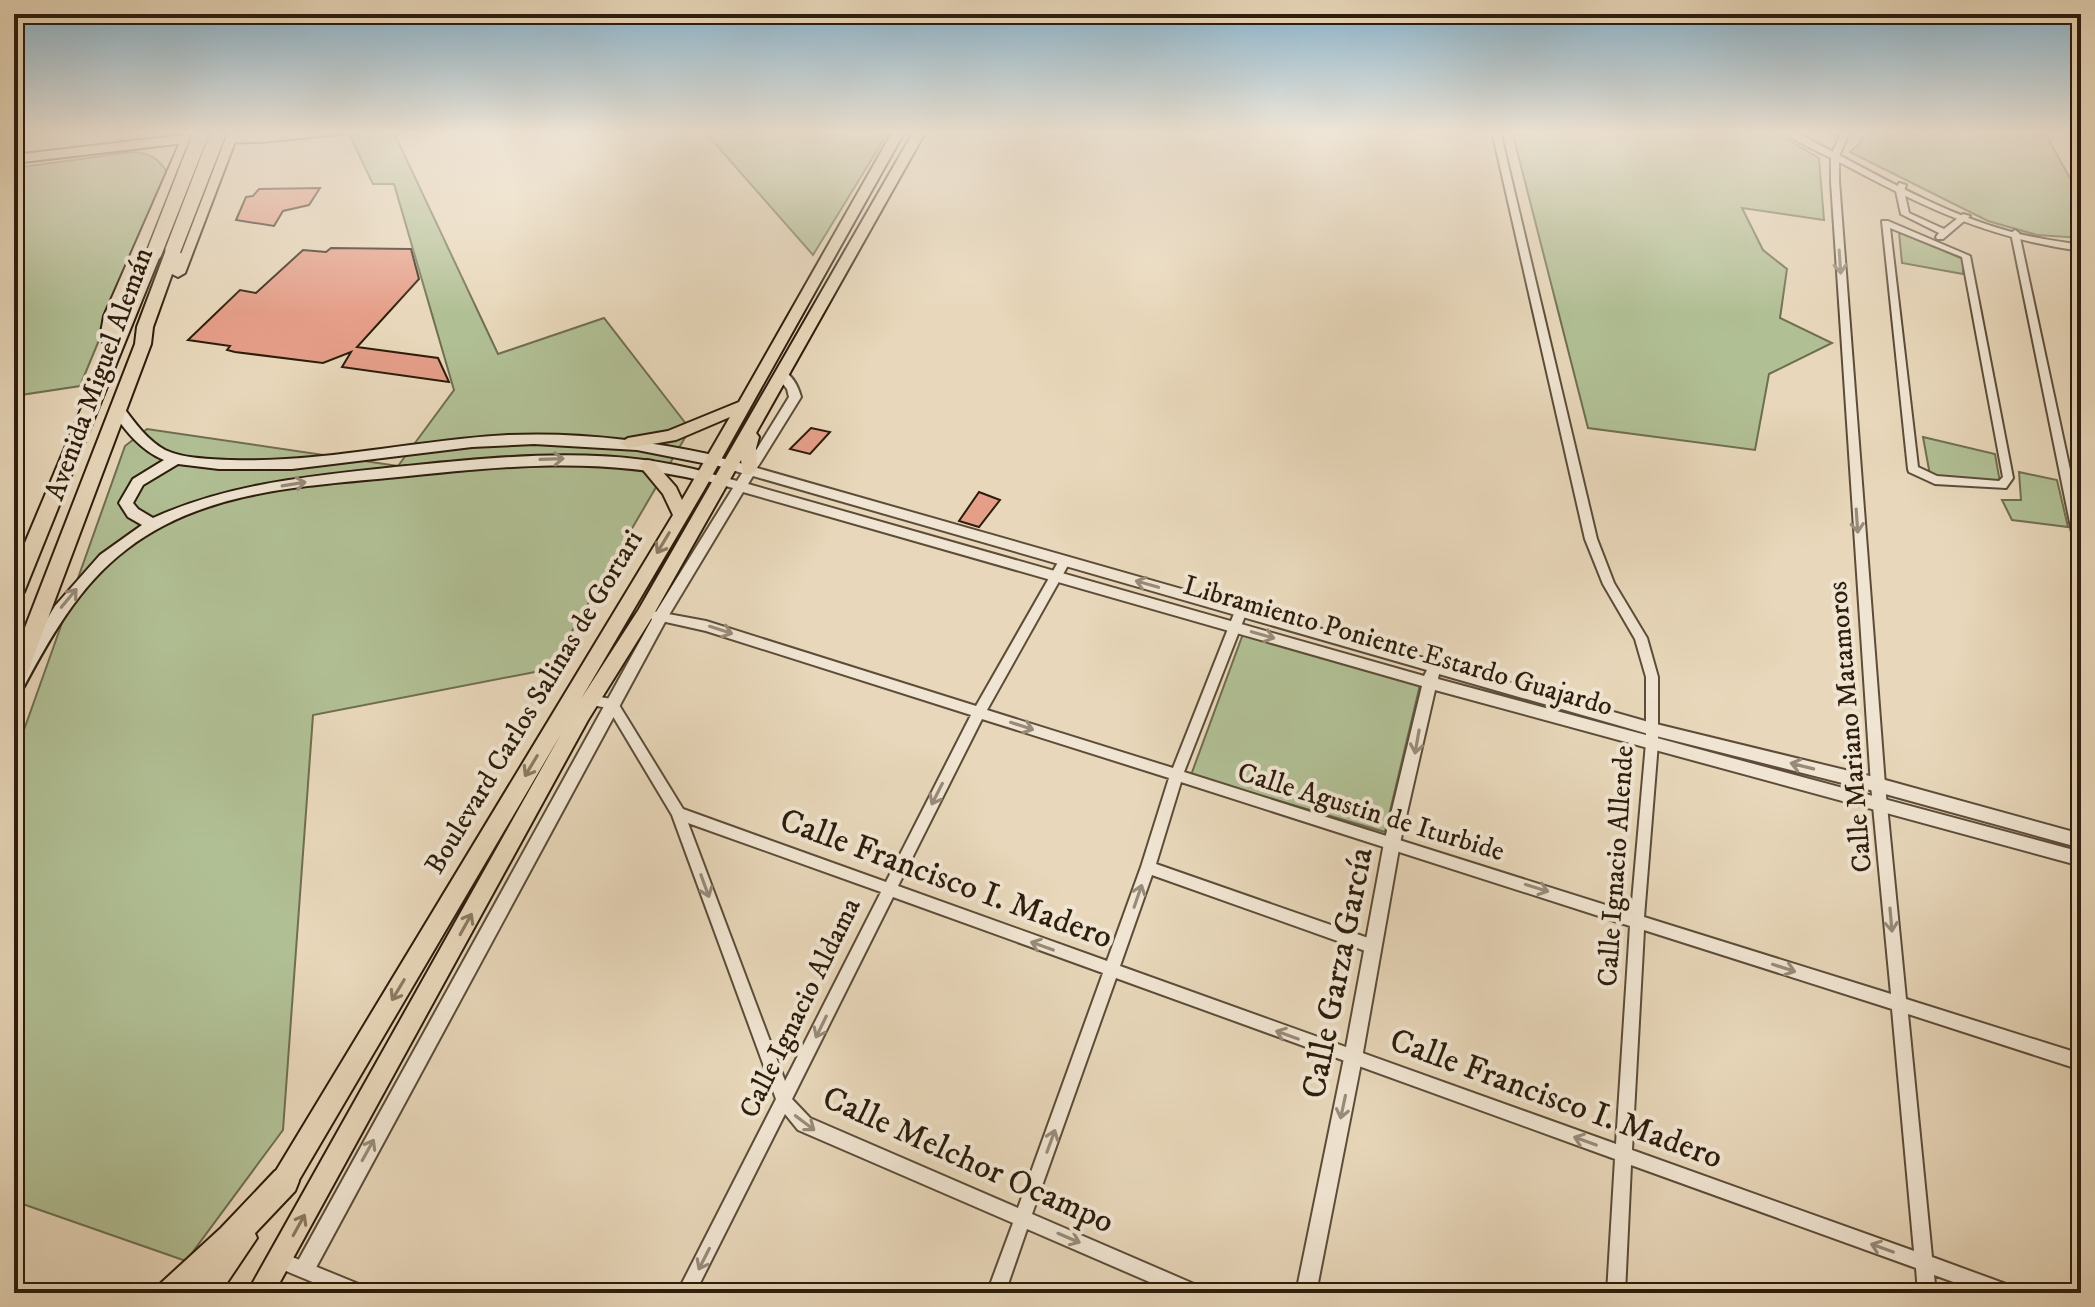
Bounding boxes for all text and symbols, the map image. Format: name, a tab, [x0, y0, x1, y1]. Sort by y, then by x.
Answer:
street label: Avenida Miguel Alemán	[37, 243, 161, 505]
one-way arrow	[1833, 248, 1848, 275]
one-way arrow	[539, 451, 565, 466]
one-way arrow	[281, 476, 306, 491]
one-way arrow	[1850, 507, 1865, 534]
street label: Boulevard Carlos Salinas de Gortari	[417, 524, 651, 880]
one-way arrow	[655, 531, 671, 554]
street label: Libramiento Poniente Estardo Guajardo	[1179, 568, 1617, 724]
one-way arrow	[1135, 575, 1161, 590]
street label: Calle Mariano Matamoros	[1820, 580, 1880, 874]
one-way arrow	[60, 589, 78, 609]
one-way arrow	[708, 624, 733, 639]
one-way arrow	[1250, 629, 1276, 644]
one-way arrow	[1009, 720, 1034, 734]
one-way arrow	[1408, 729, 1423, 754]
street label: Calle Ignacio Allende	[1590, 744, 1642, 988]
one-way arrow	[522, 754, 538, 777]
street label: Calle Agustin de Iturbide	[1233, 755, 1509, 869]
one-way arrow	[1790, 758, 1816, 773]
one-way arrow	[929, 782, 944, 806]
street label: Calle Francisco I. Madero	[774, 799, 1118, 959]
street label: Calle Garza García	[1293, 843, 1383, 1102]
one-way arrow	[698, 873, 713, 898]
one-way arrow	[1524, 882, 1549, 897]
one-way arrow	[1132, 883, 1147, 908]
street label: Calle Ignacio Aldama	[732, 892, 868, 1124]
one-way arrow	[1884, 906, 1899, 933]
one-way arrow	[458, 913, 474, 937]
one-way arrow	[1030, 938, 1055, 953]
one-way arrow	[1771, 961, 1797, 976]
one-way arrow	[390, 978, 406, 1001]
one-way arrow	[812, 1014, 828, 1038]
street label: Calle Francisco I. Madero	[1384, 1019, 1728, 1179]
one-way arrow	[1275, 1026, 1300, 1041]
street label: Calle Melchor Ocampo	[816, 1077, 1120, 1243]
one-way arrow	[1335, 1093, 1350, 1119]
one-way arrow	[794, 1114, 815, 1131]
one-way arrow	[1045, 1129, 1059, 1153]
one-way arrow	[1572, 1132, 1597, 1147]
one-way arrow	[360, 1139, 376, 1162]
one-way arrow	[292, 1214, 307, 1238]
one-way arrow	[1056, 1231, 1080, 1246]
one-way arrow	[1870, 1240, 1895, 1254]
one-way arrow	[695, 1246, 711, 1270]

